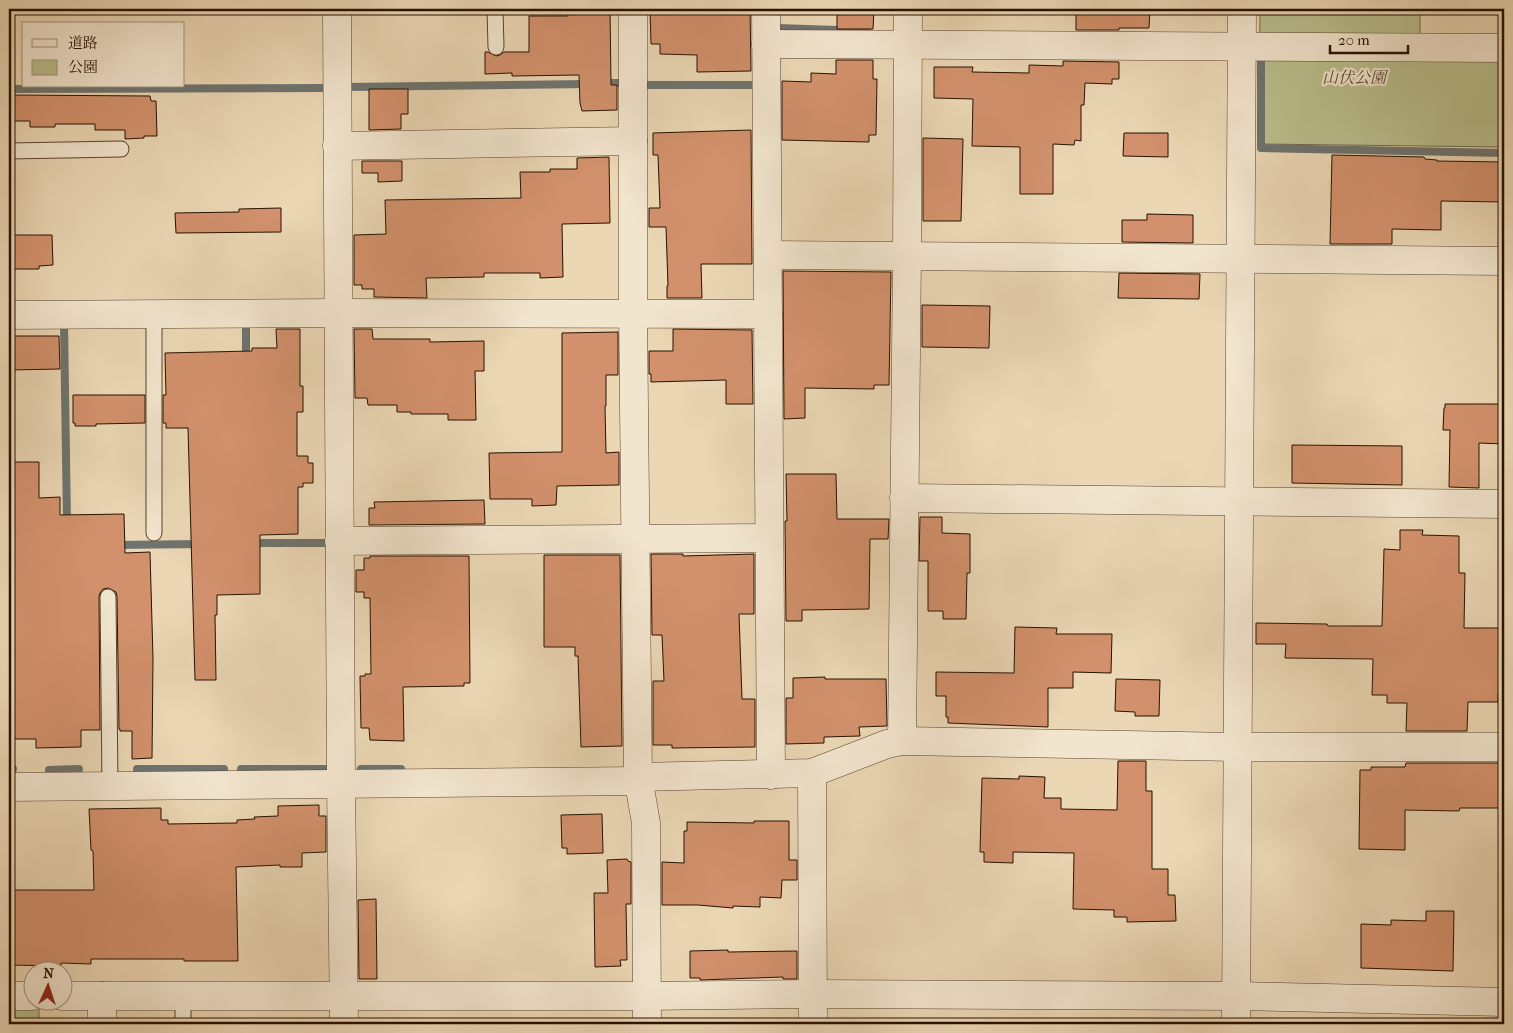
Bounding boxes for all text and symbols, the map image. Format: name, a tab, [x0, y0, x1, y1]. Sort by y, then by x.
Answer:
legend	[22, 22, 185, 88]
scale bar	[1330, 22, 1408, 54]
text: 20 m	[1338, 31, 1370, 49]
text: 道路	[68, 34, 98, 52]
text: 公園	[68, 58, 98, 76]
park label: 山伏公園	[1322, 68, 1389, 87]
north arrow	[22, 960, 72, 1010]
text: N	[43, 965, 55, 982]

